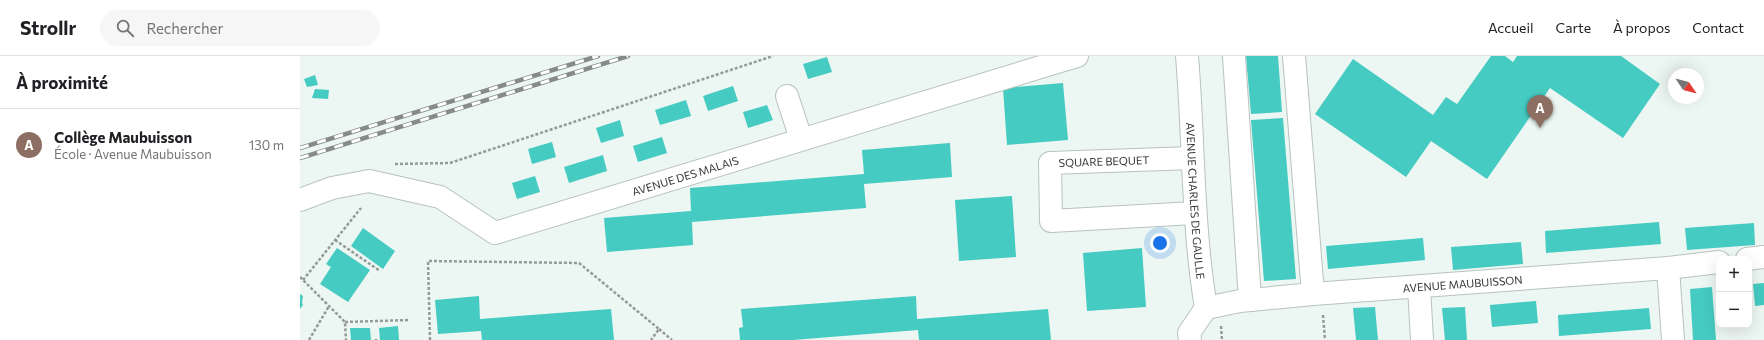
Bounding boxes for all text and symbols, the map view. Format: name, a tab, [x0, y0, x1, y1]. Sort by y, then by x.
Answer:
search box	[100, 10, 380, 46]
text: Strollr	[20, 16, 76, 39]
icon: search	[114, 17, 136, 39]
text: Rechercher	[146, 19, 223, 37]
text: Accueil	[1488, 19, 1534, 36]
text: Carte	[1556, 19, 1591, 36]
text: À propos	[1613, 19, 1670, 36]
text: Contact	[1692, 19, 1744, 36]
north arrow	[1668, 68, 1704, 104]
text: À proximité	[16, 72, 108, 93]
pin: A	[1527, 95, 1553, 128]
street label: AVENUE CHARLES DE GAULLE	[1185, 122, 1208, 280]
text: Collège Maubuisson	[54, 128, 192, 146]
text: A	[24, 137, 34, 153]
text: 130 m	[249, 137, 284, 153]
text: École · Avenue Maubuisson	[54, 146, 212, 162]
street label: AVENUE DES MALAIS	[630, 153, 740, 198]
street label: SQUARE BEQUET	[1058, 153, 1150, 169]
your location	[1150, 233, 1170, 253]
map controls	[1716, 256, 1752, 328]
button: +	[1716, 256, 1752, 292]
street label: AVENUE MAUBUISSON	[1402, 272, 1523, 294]
button: −	[1716, 292, 1752, 328]

